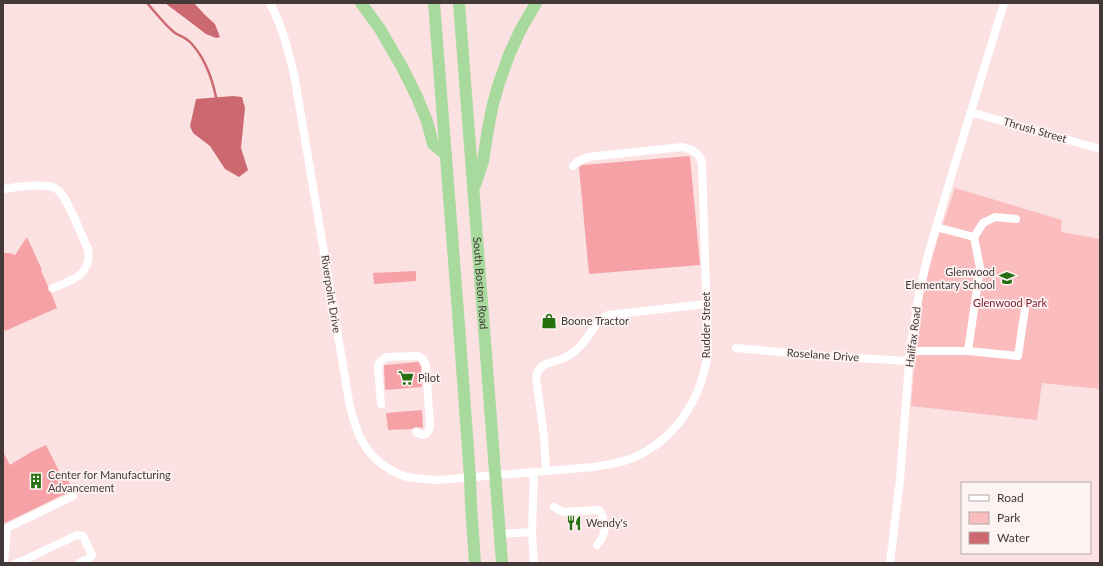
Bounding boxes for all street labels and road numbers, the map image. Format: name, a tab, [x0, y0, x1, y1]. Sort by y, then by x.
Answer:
street label: Thrush Street	[1002, 114, 1068, 145]
street label: South Boston Road	[471, 236, 491, 330]
street label: Riverpoint Drive	[319, 254, 344, 334]
street label: Rudder Street	[699, 292, 712, 358]
street label: Halifax Road	[902, 306, 923, 368]
street label: Roselane Drive	[786, 345, 860, 364]

